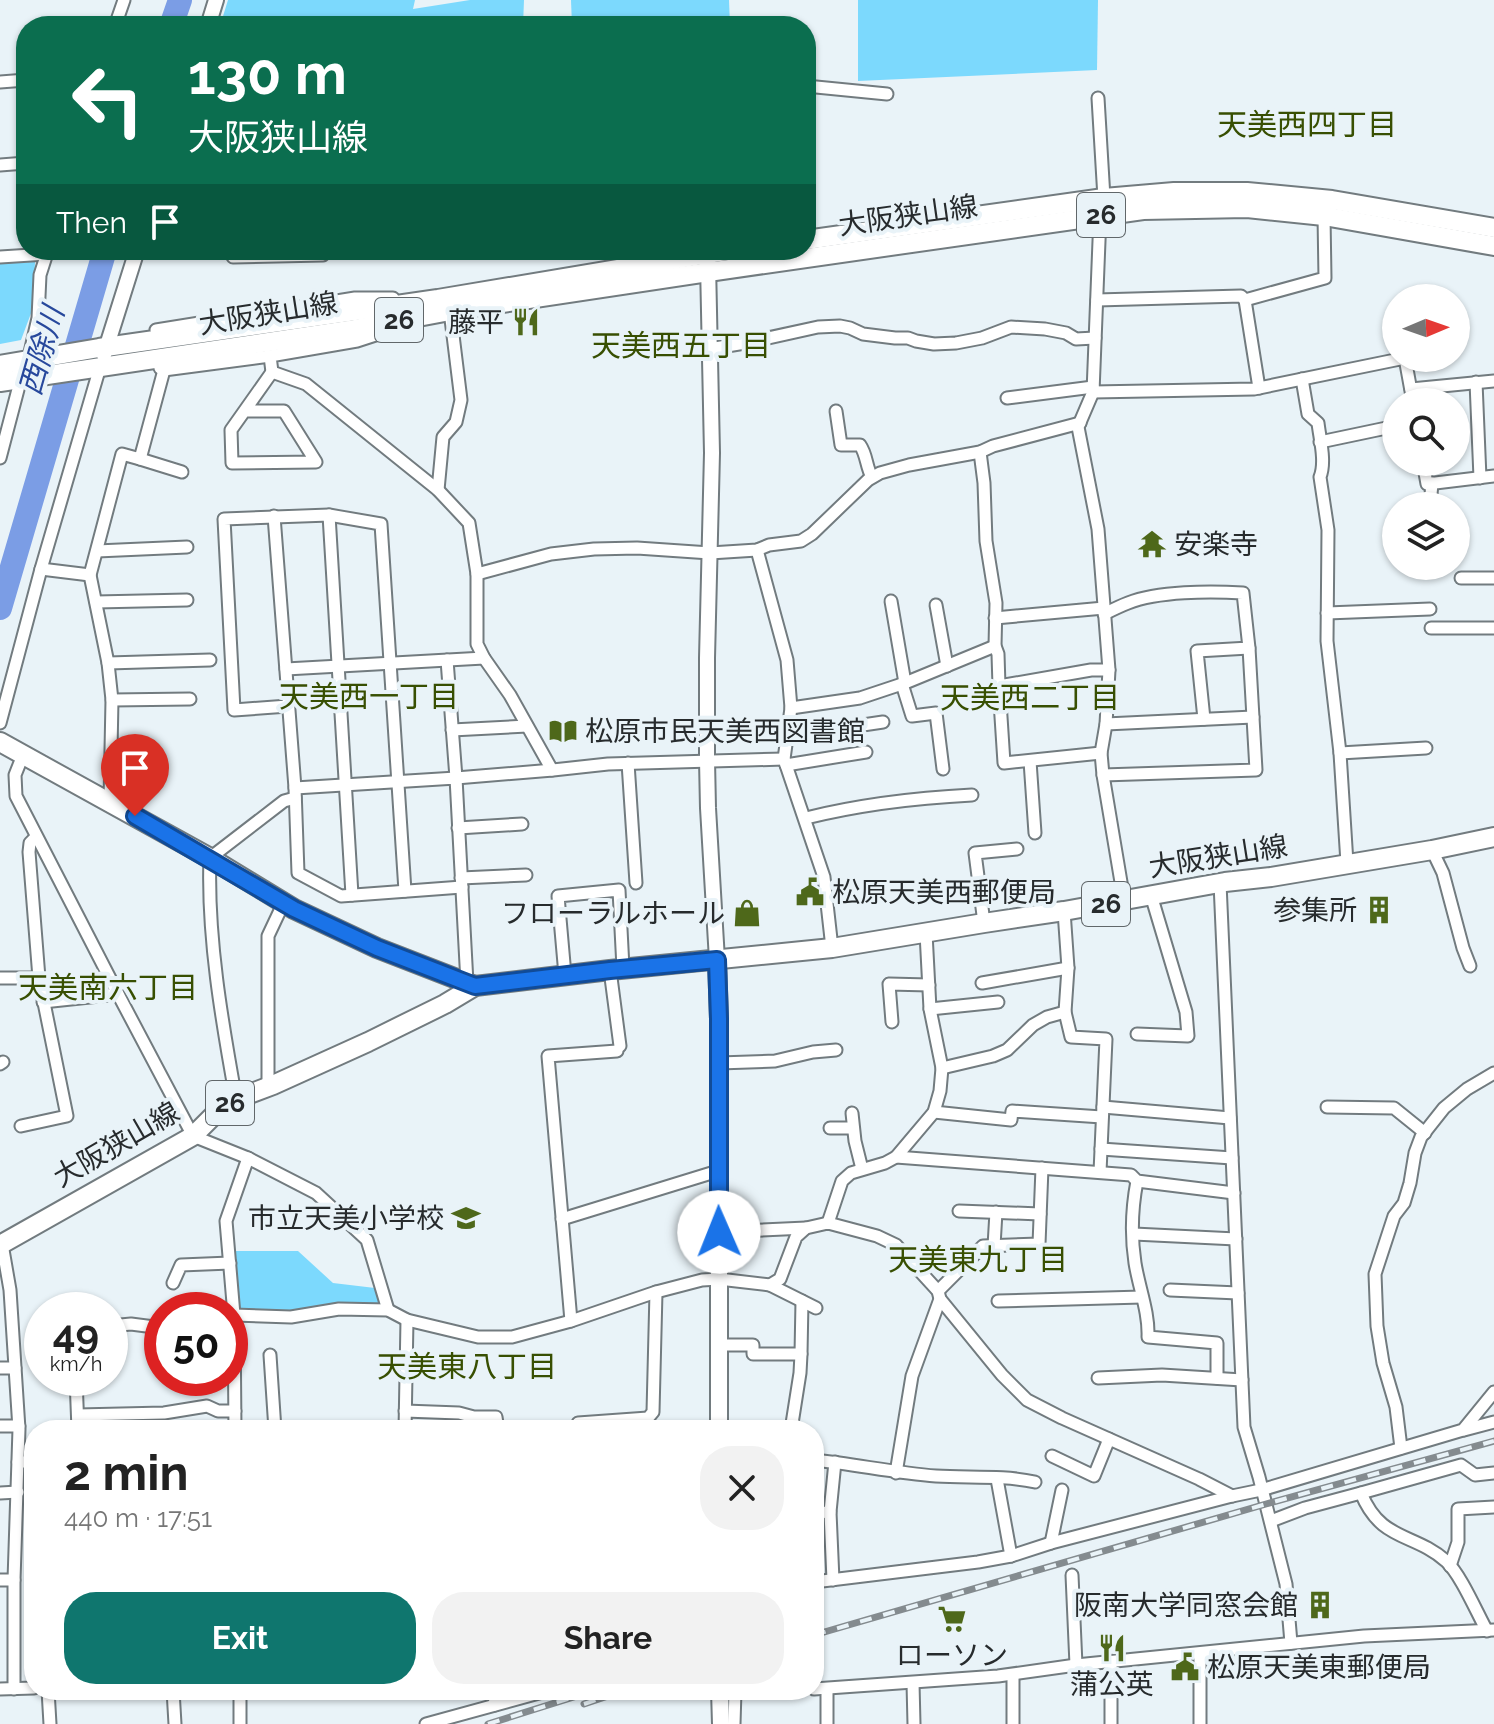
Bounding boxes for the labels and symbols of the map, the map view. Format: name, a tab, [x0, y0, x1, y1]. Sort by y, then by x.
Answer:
district label: 天美西四丁目	[1217, 107, 1397, 142]
street label: 大阪狭山線	[836, 189, 980, 242]
road number: 26	[1077, 193, 1125, 237]
north arrow	[1382, 284, 1470, 372]
street label: 大阪狭山線	[196, 286, 340, 341]
road number: 26	[375, 298, 423, 342]
water label: 西除川	[12, 300, 72, 399]
place label: 藤平	[448, 306, 504, 339]
restaurant icon: 藤平	[511, 307, 541, 337]
district label: 天美西五丁目	[591, 328, 771, 363]
place label: 安楽寺	[1174, 528, 1258, 561]
temple icon: 安楽寺	[1137, 529, 1167, 559]
district label: 天美西一丁目	[279, 679, 459, 714]
district label: 天美西二丁目	[940, 680, 1120, 715]
place label: 松原市民天美西図書館	[585, 715, 865, 748]
library icon: 松原市民天美西図書館	[548, 716, 578, 746]
pin	[101, 734, 169, 816]
street label: 大阪狭山線	[1146, 829, 1290, 884]
place label: 松原天美西郵便局	[832, 876, 1056, 909]
public building icon: 松原天美西郵便局	[795, 877, 825, 907]
road number: 26	[1082, 882, 1130, 926]
place label: 参集所	[1273, 894, 1357, 927]
building icon: 参集所	[1364, 895, 1394, 925]
place label: フローラルホール	[501, 897, 725, 930]
shop icon: フローラルホール	[732, 898, 762, 928]
district label: 天美南六丁目	[18, 970, 198, 1005]
road number: 26	[206, 1081, 254, 1125]
street label: 大阪狭山線	[47, 1095, 185, 1194]
position arrow	[677, 1190, 761, 1274]
place label: 市立天美小学校	[248, 1202, 444, 1235]
school or university icon: 市立天美小学校	[451, 1203, 481, 1233]
district label: 天美東九丁目	[888, 1242, 1068, 1277]
speed limit sign: 50	[144, 1292, 248, 1396]
district label: 天美東八丁目	[377, 1349, 557, 1384]
place label: 阪南大学同窓会館	[1074, 1589, 1298, 1622]
building icon: 阪南大学同窓会館	[1305, 1590, 1335, 1620]
supermarket icon: ローソン	[937, 1604, 967, 1634]
restaurant icon: 蒲公英	[1097, 1633, 1127, 1663]
place label: ローソン	[896, 1639, 1008, 1672]
place label: 松原天美東郵便局	[1207, 1651, 1431, 1684]
public building icon: 松原天美東郵便局	[1170, 1652, 1200, 1682]
place label: 蒲公英	[1070, 1668, 1154, 1701]

